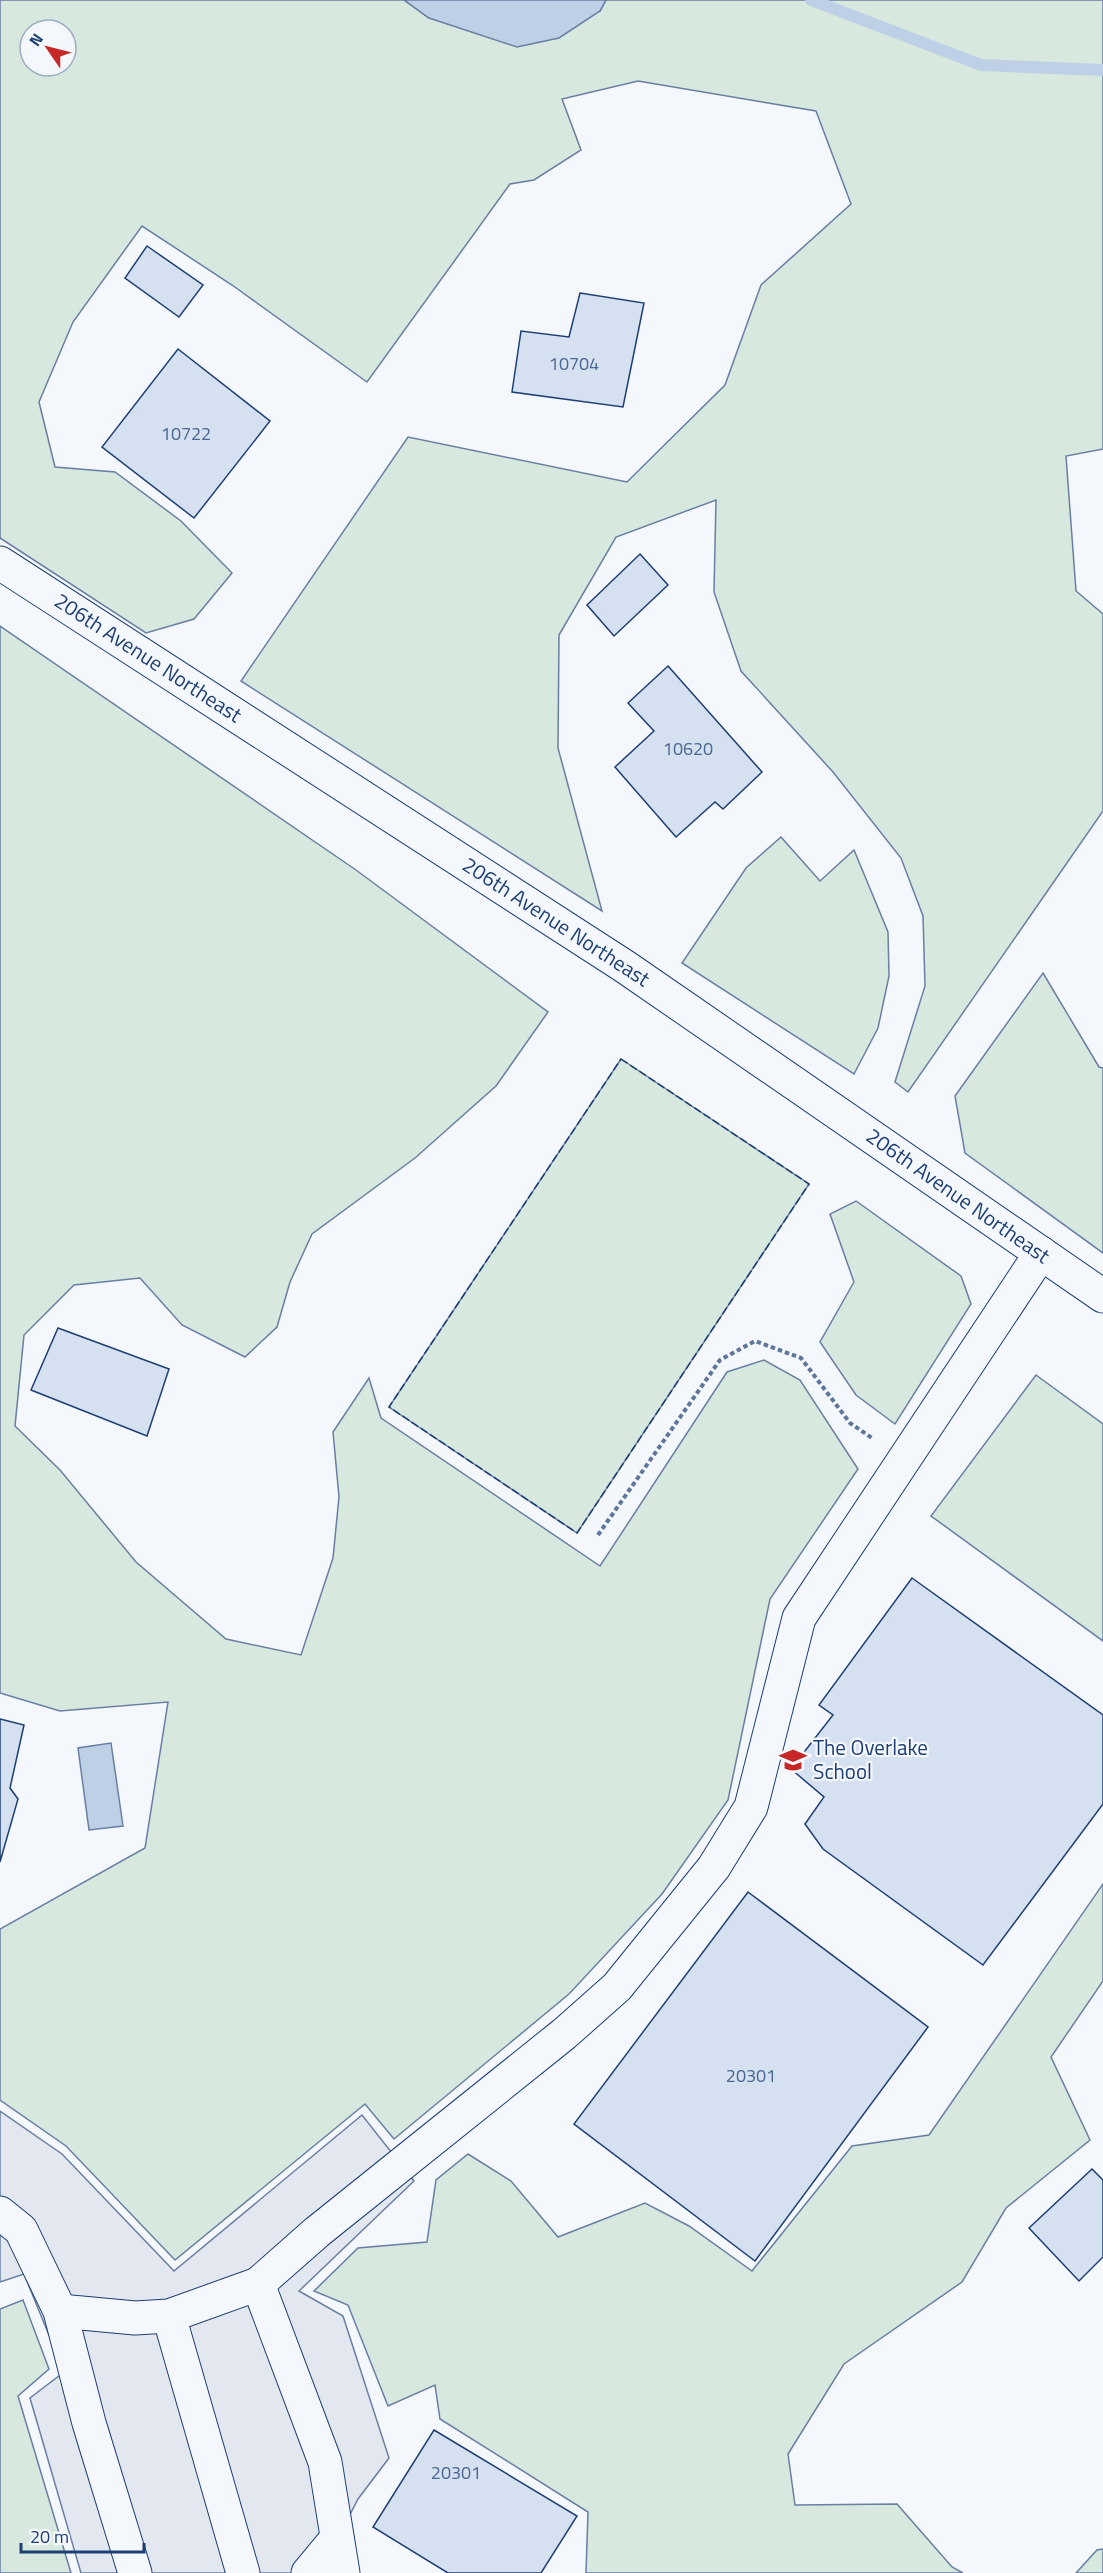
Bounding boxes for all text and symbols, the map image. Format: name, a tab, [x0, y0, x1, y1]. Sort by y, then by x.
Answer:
north arrow	[18, 18, 78, 78]
text: N	[23, 28, 49, 51]
house number: 10704	[549, 350, 599, 377]
house number: 10722	[161, 420, 211, 447]
street label: 206th Avenue Northeast	[48, 584, 249, 730]
house number: 10620	[663, 735, 713, 762]
street label: 206th Avenue Northeast	[456, 848, 657, 994]
street label: 206th Avenue Northeast	[860, 1119, 1058, 1271]
place label: The Overlake School	[813, 1731, 928, 1787]
school or university icon: The Overlake School	[778, 1745, 808, 1775]
house number: 20301	[726, 2062, 776, 2089]
house number: 20301	[431, 2459, 481, 2486]
scale bar	[21, 2516, 144, 2554]
text: 20 m	[30, 2523, 69, 2550]

